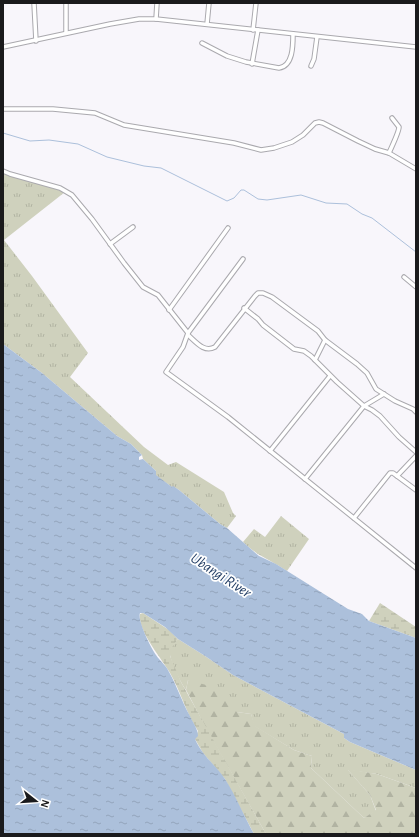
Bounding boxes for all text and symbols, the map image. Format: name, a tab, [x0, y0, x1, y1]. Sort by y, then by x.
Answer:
water label: Ubangi River	[188, 550, 255, 601]
north arrow	[16, 781, 56, 821]
text: N	[39, 799, 51, 809]

